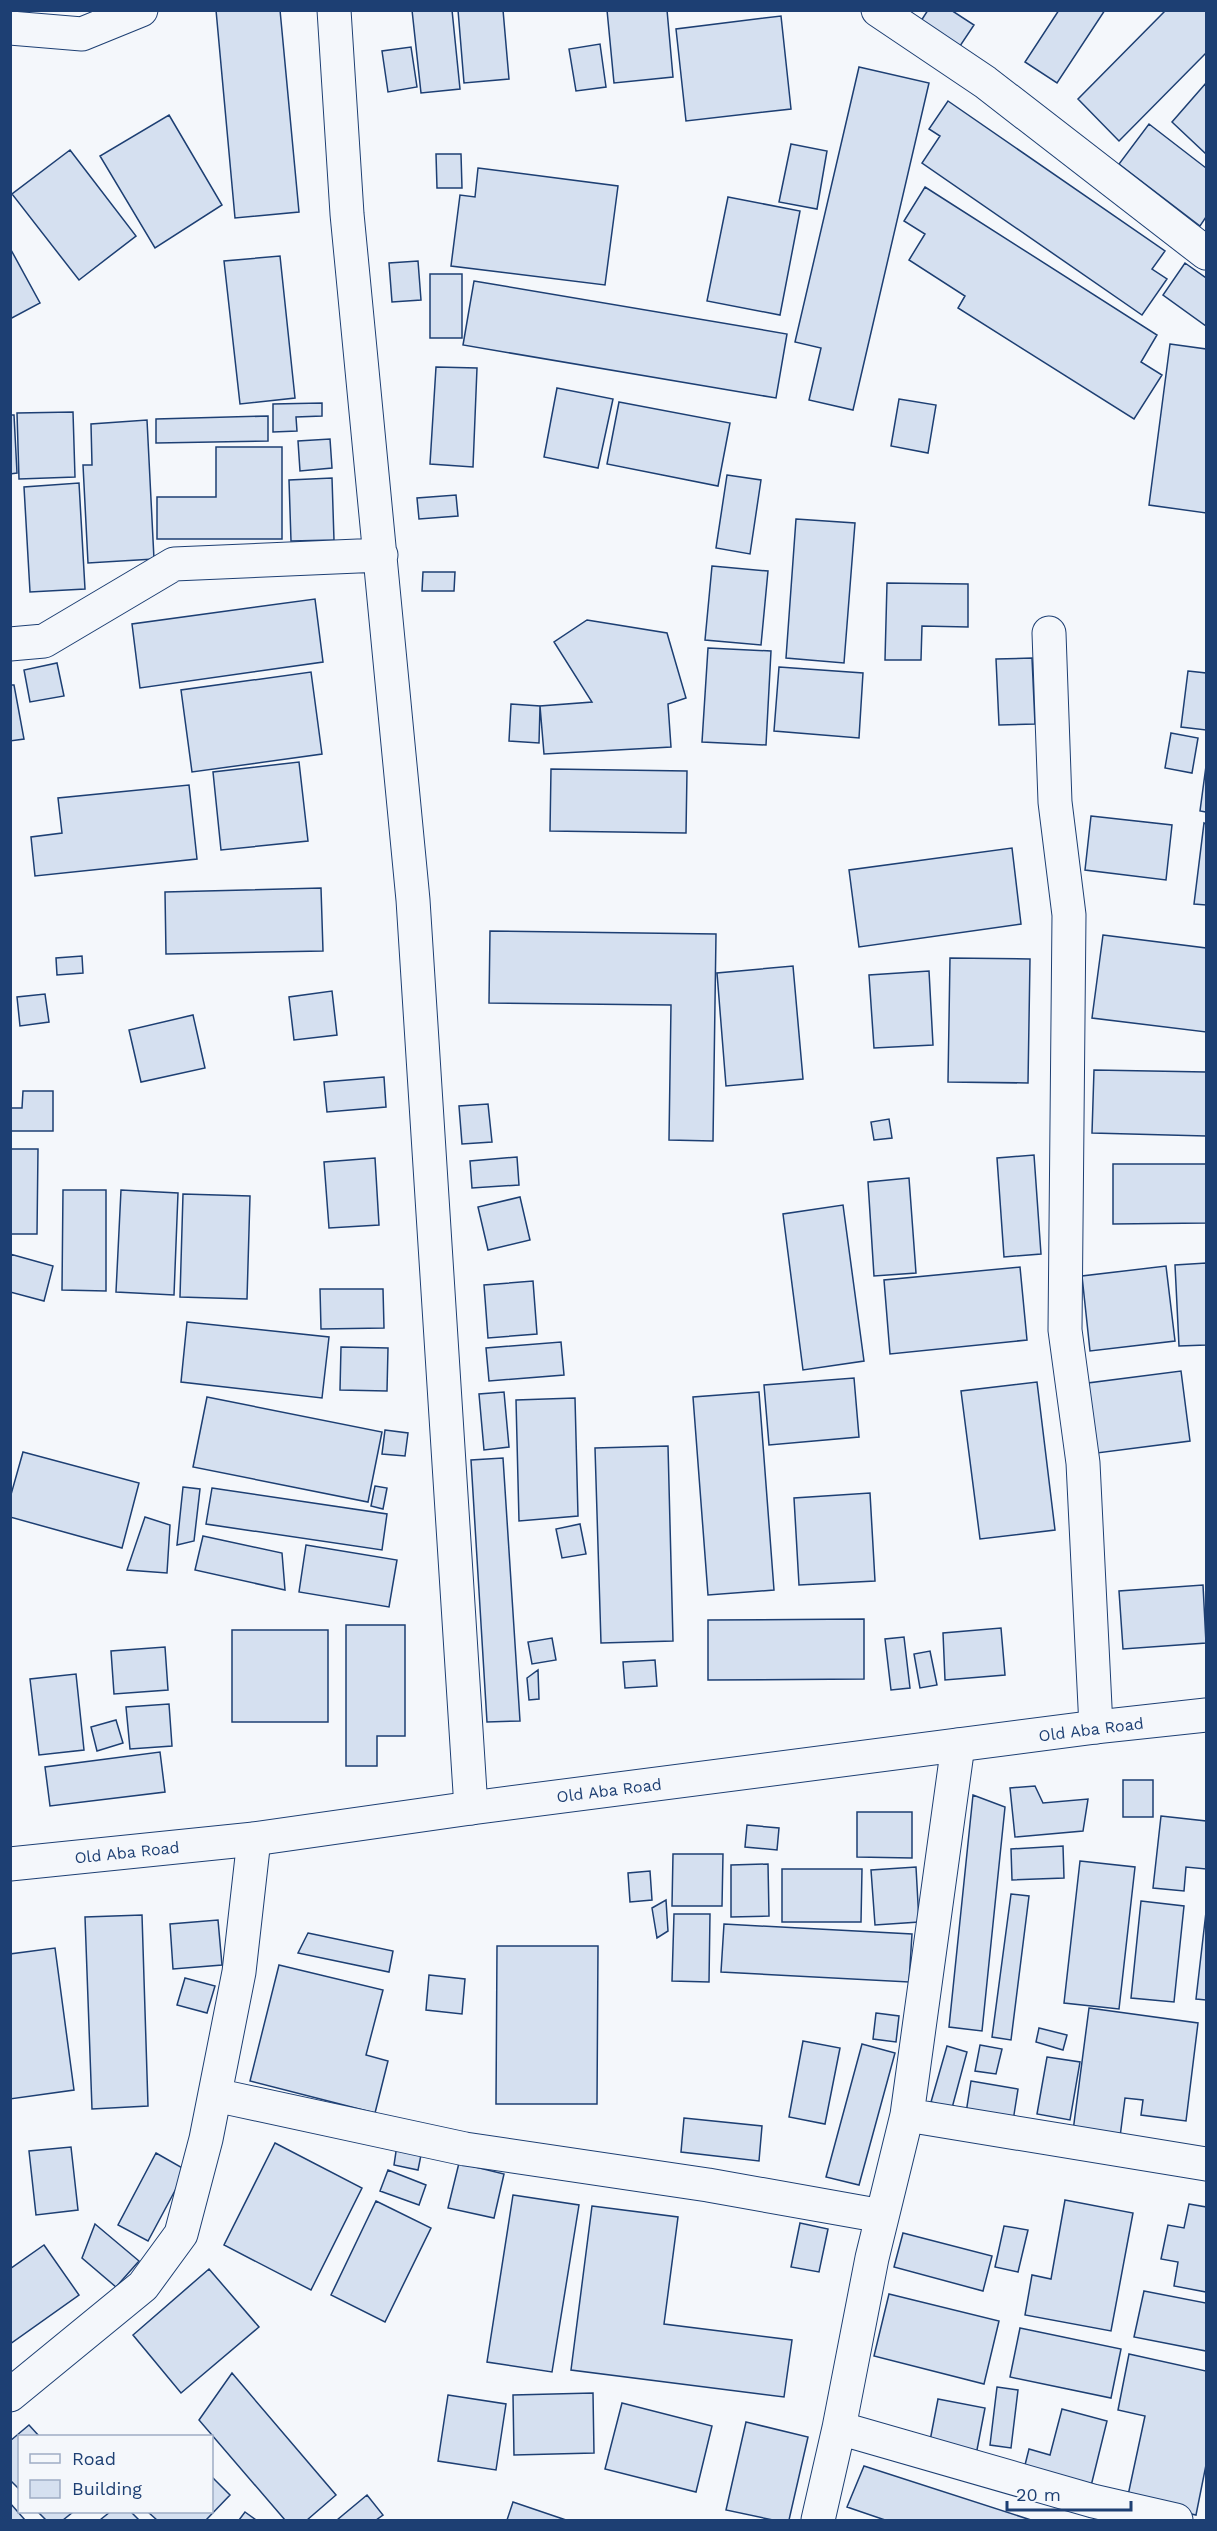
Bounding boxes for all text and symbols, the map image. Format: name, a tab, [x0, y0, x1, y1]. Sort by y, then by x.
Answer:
street label: Old Aba Road	[1038, 1714, 1145, 1745]
street label: Old Aba Road	[556, 1775, 663, 1806]
street label: Old Aba Road	[74, 1838, 181, 1867]
legend	[18, 2435, 213, 2513]
text: Road	[72, 2448, 116, 2469]
scale bar	[1007, 2474, 1132, 2512]
text: Building	[72, 2478, 142, 2499]
text: 20 m	[1016, 2484, 1061, 2505]

